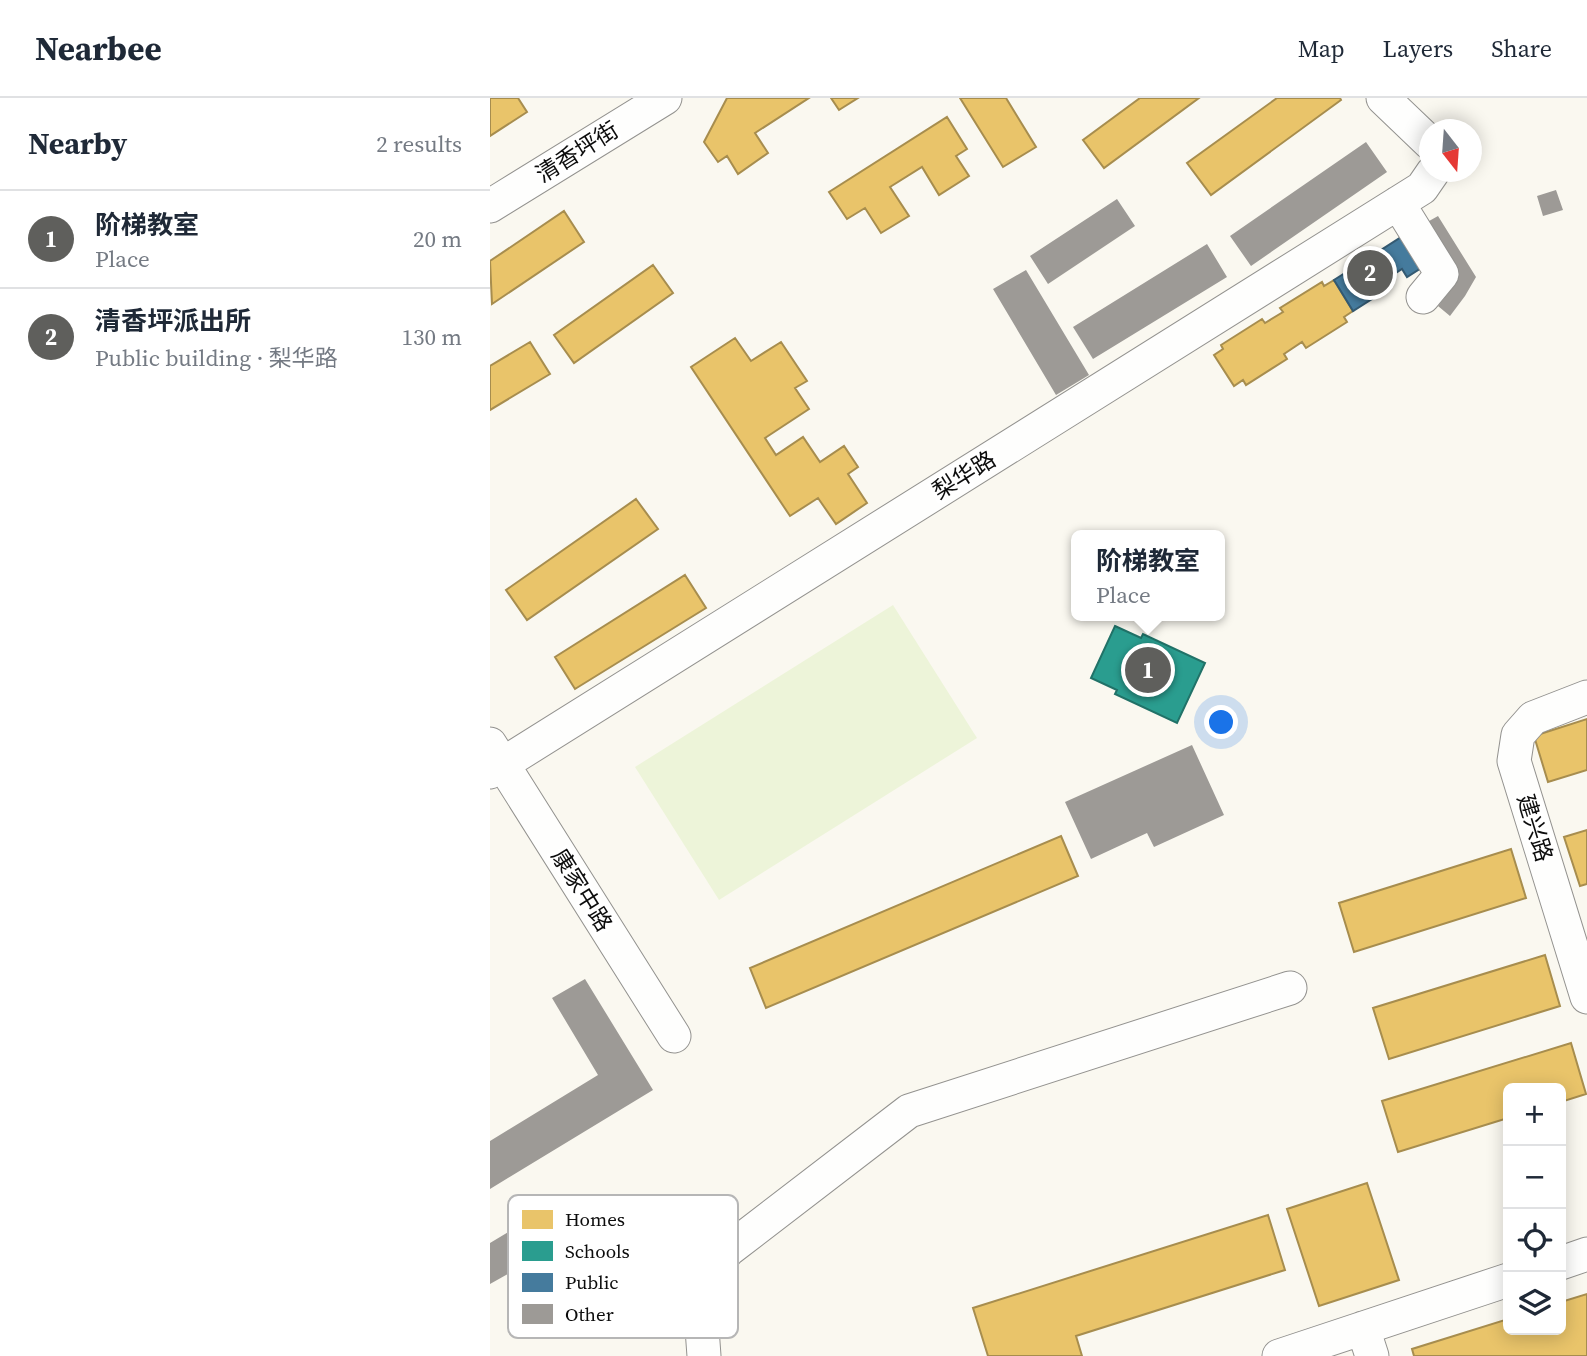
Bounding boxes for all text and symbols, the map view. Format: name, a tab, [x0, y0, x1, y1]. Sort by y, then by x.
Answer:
text: Nearbee	[35, 26, 162, 71]
text: Map	[1298, 32, 1345, 65]
text: Layers	[1383, 32, 1453, 65]
text: Share	[1491, 32, 1552, 65]
street label: 清香坪街	[530, 114, 624, 190]
north arrow	[1419, 119, 1482, 182]
text: Nearby	[28, 123, 127, 164]
text: 2 results	[376, 128, 462, 160]
text: 阶梯教室	[95, 207, 199, 243]
text: 1	[45, 223, 57, 255]
text: 20 m	[413, 223, 462, 255]
text: Place	[95, 243, 150, 275]
pin: 2	[1347, 247, 1393, 299]
text: 清香坪派出所	[95, 303, 251, 339]
text: 2	[45, 321, 57, 353]
text: 130 m	[401, 321, 462, 353]
text: Public building · 梨华路	[95, 342, 338, 374]
street label: 梨华路	[926, 443, 1002, 507]
popup	[1071, 530, 1225, 621]
text: 阶梯教室	[1096, 543, 1200, 579]
text: Place	[1096, 579, 1151, 611]
pin: 1	[1125, 644, 1171, 696]
your location	[1204, 705, 1238, 739]
street label: 建兴路	[1510, 790, 1560, 866]
street label: 康家中路	[544, 843, 620, 937]
map controls	[1503, 1083, 1566, 1335]
button: +	[1503, 1083, 1566, 1146]
button: −	[1503, 1146, 1566, 1209]
legend	[508, 1195, 738, 1338]
text: Homes	[565, 1206, 625, 1232]
button: locate	[1503, 1209, 1566, 1272]
text: Schools	[565, 1238, 630, 1264]
text: Public	[565, 1269, 619, 1295]
button: layers	[1503, 1272, 1566, 1335]
text: Other	[565, 1301, 614, 1327]

